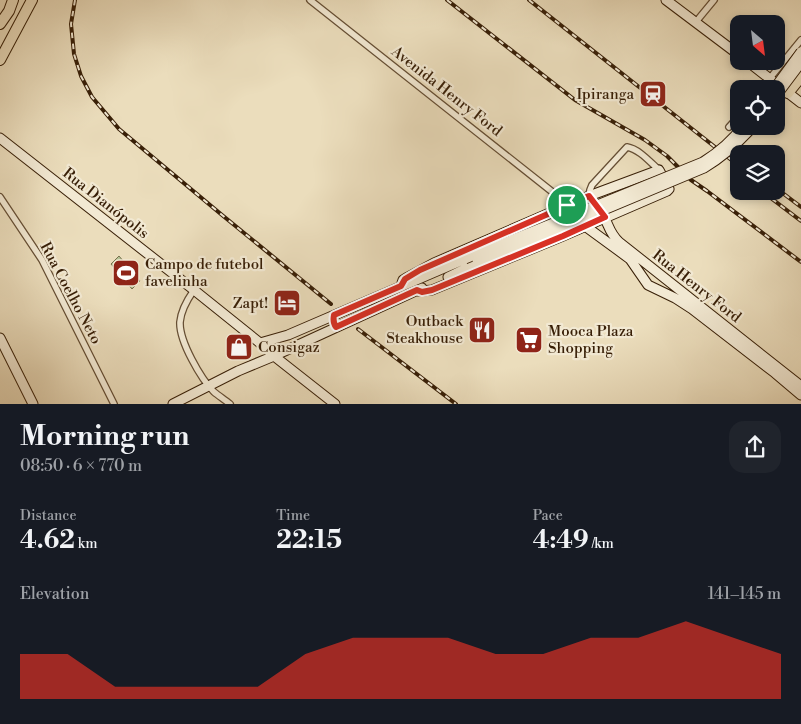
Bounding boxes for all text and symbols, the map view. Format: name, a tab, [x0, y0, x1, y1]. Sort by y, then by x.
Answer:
north arrow	[730, 15, 785, 70]
map controls	[730, 15, 785, 200]
street label: Avenida Henry Ford	[387, 42, 506, 141]
station icon: Ipiranga	[638, 79, 668, 109]
button: locate	[730, 80, 785, 135]
place label: Ipiranga	[576, 85, 634, 104]
button: layers	[730, 145, 785, 200]
street label: Rua Dianópolis	[59, 164, 153, 243]
pin	[546, 184, 588, 226]
icon: arrive	[553, 191, 581, 219]
street label: Rua Coelho Neto	[36, 239, 105, 348]
street label: Rua Henry Ford	[648, 246, 745, 327]
place label: Campo de futebol favelinha	[145, 255, 264, 291]
sports icon: Campo de futebol favelinha	[111, 258, 141, 288]
hotel icon: Zapt!	[272, 288, 302, 318]
place label: Zapt!	[233, 294, 268, 313]
place label: Outback Steakhouse	[386, 312, 464, 348]
restaurant icon: Outback Steakhouse	[467, 315, 497, 345]
place label: Mooca Plaza Shopping	[548, 322, 634, 358]
supermarket icon: Mooca Plaza Shopping	[514, 325, 544, 355]
shop icon: Consigaz	[224, 332, 254, 362]
place label: Consigaz	[258, 338, 320, 357]
text: Morning run	[20, 419, 189, 454]
button: share	[729, 421, 781, 473]
text: 08:50 · 6 × 770 m	[20, 456, 142, 476]
text: Distance	[20, 507, 77, 525]
text: Time	[276, 507, 310, 525]
text: Pace	[533, 507, 563, 525]
text: 4.62	[20, 525, 75, 556]
text: 22:15	[276, 525, 342, 556]
text: 4:49	[533, 525, 589, 556]
text: km	[75, 535, 97, 553]
text: /km	[589, 535, 614, 553]
text: Elevation	[20, 584, 89, 604]
text: 141–145 m	[708, 584, 781, 604]

